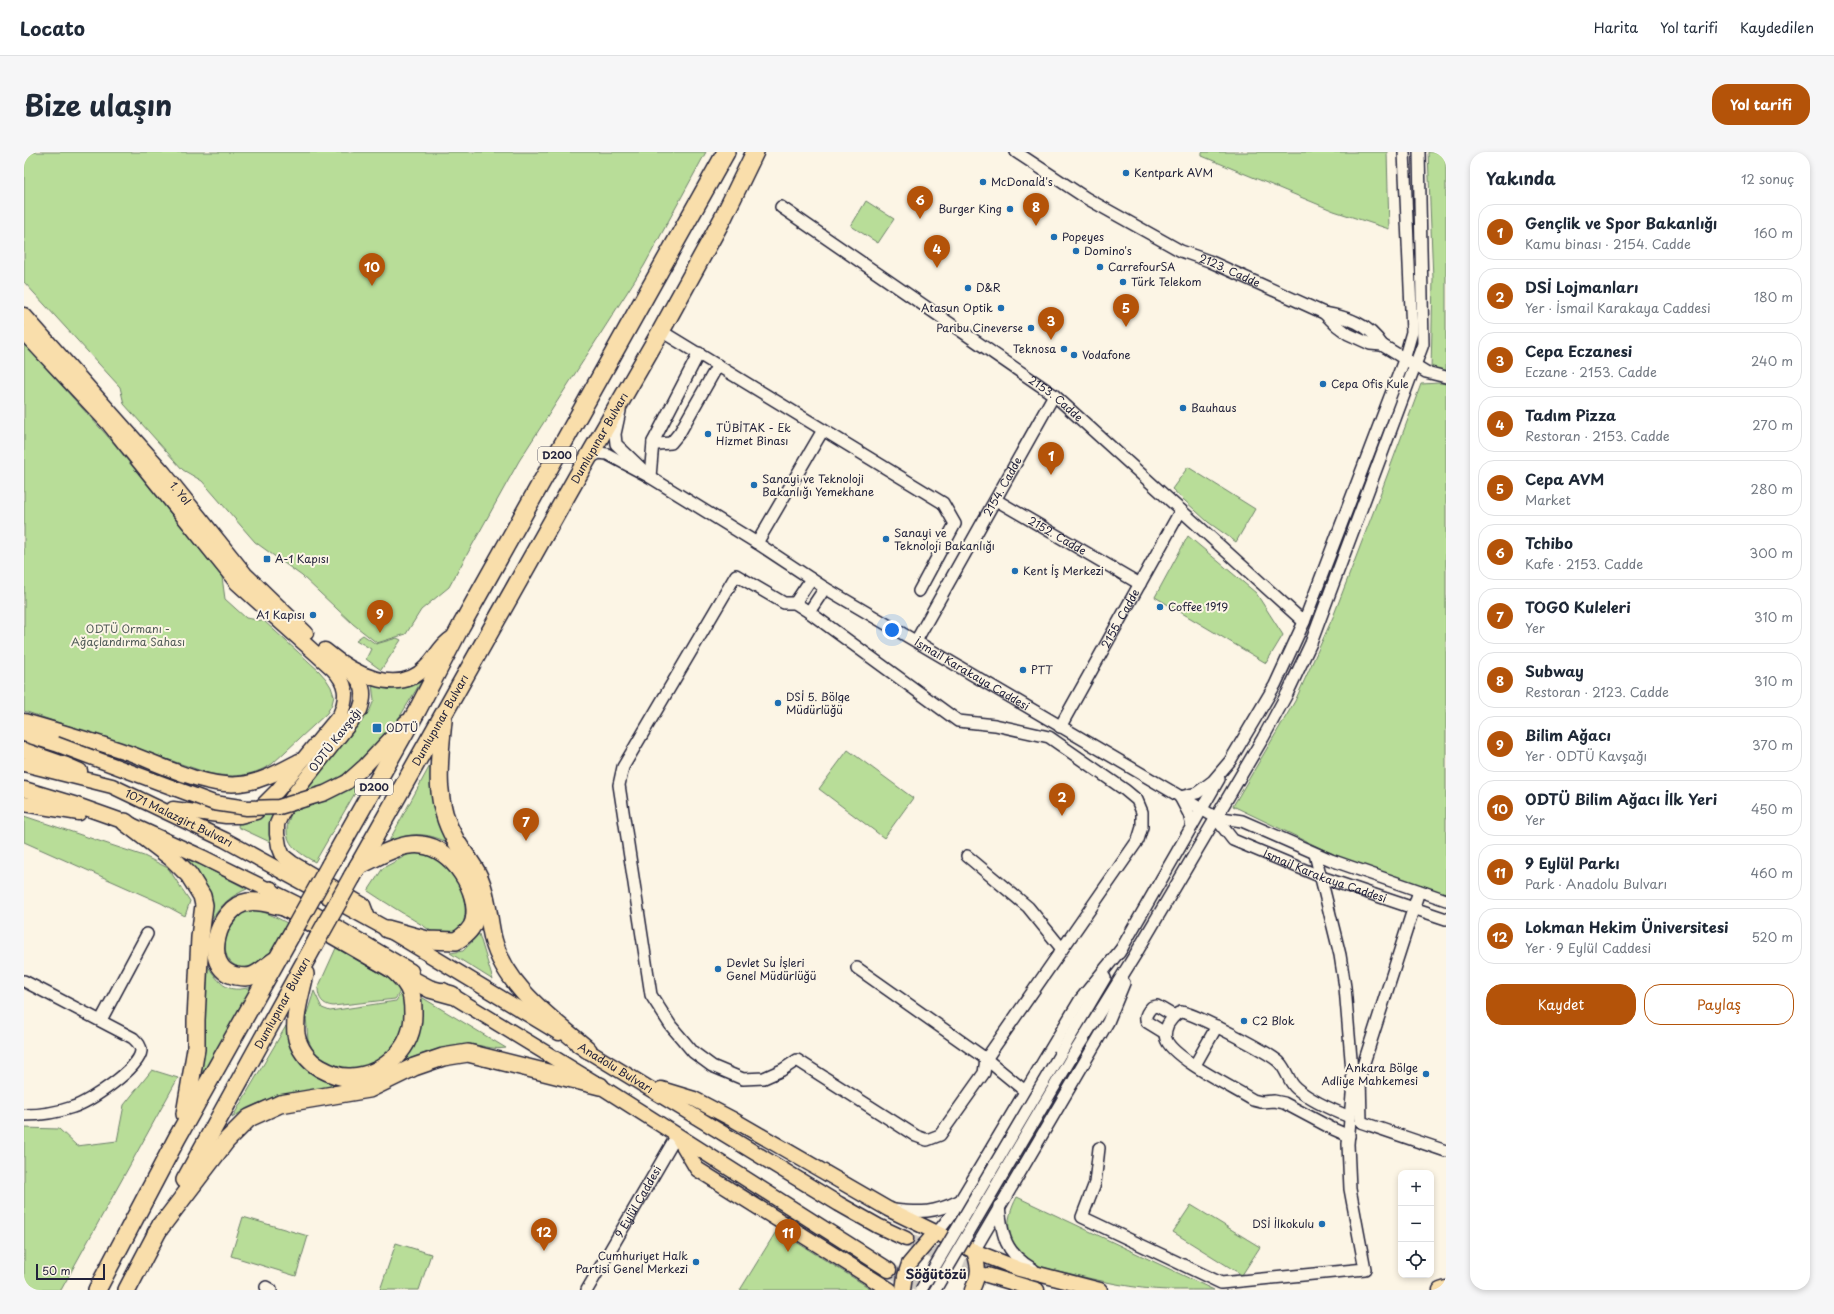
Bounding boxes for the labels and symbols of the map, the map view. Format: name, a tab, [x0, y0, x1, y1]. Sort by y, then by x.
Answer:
place label: Kentpark AVM	[1134, 164, 1213, 181]
marker: Kentpark AVM	[1121, 168, 1131, 178]
place label: McDonald's	[991, 173, 1053, 190]
marker: McDonald's	[978, 177, 988, 187]
pin: 6	[907, 186, 933, 219]
pin: 8	[1023, 193, 1049, 226]
place label: Burger King	[938, 200, 1002, 217]
marker: Burger King	[1005, 204, 1015, 214]
place label: Popeyes	[1062, 228, 1104, 245]
marker: Popeyes	[1049, 232, 1059, 242]
pin: 4	[924, 235, 950, 268]
place label: Domino's	[1084, 242, 1132, 259]
marker: Domino's	[1071, 246, 1081, 256]
street label: 2123. Cadde	[1197, 249, 1263, 291]
pin: 10	[359, 253, 385, 286]
place label: CarrefourSA	[1108, 258, 1175, 275]
marker: CarrefourSA	[1095, 262, 1105, 272]
place label: Türk Telekom	[1131, 273, 1201, 290]
marker: Türk Telekom	[1118, 277, 1128, 287]
place label: D&R	[976, 279, 1001, 296]
marker: D&R	[963, 283, 973, 293]
pin: 5	[1113, 294, 1139, 327]
place label: Atasun Optik	[921, 299, 993, 316]
marker: Atasun Optik	[996, 303, 1006, 313]
pin: 3	[1038, 307, 1064, 340]
place label: Paribu Cineverse	[936, 319, 1024, 336]
marker: Paribu Cineverse	[1026, 323, 1036, 333]
place label: Teknosa	[1013, 340, 1056, 357]
marker: Teknosa	[1059, 344, 1069, 354]
place label: Vodafone	[1082, 346, 1131, 363]
marker: Vodafone	[1069, 350, 1079, 360]
street label: 2153. Cadde	[1025, 371, 1087, 425]
place label: Cepa Ofis Kule	[1331, 375, 1409, 392]
marker: Cepa Ofis Kule	[1318, 379, 1328, 389]
street label: Dumlupınar Bulvarı	[566, 389, 632, 486]
place label: Bauhaus	[1191, 399, 1236, 416]
marker: Bauhaus	[1178, 403, 1188, 413]
place label: TÜBİTAK - Ek Hizmet Binası	[716, 419, 791, 449]
marker: TÜBİTAK - Ek Hizmet Binası	[703, 429, 713, 439]
pin: 1	[1038, 442, 1064, 475]
road number: D200	[538, 447, 576, 463]
street label: 2154. Cadde	[979, 453, 1026, 519]
place label: Sanayi ve Teknoloji Bakanlığı Yemekhane	[762, 470, 874, 500]
street label: 1. Yol	[166, 477, 195, 508]
marker: Sanayi ve Teknoloji Bakanlığı Yemekhane	[749, 480, 759, 490]
street label: 2152. Cadde	[1025, 512, 1090, 559]
place label: Sanayi ve Teknoloji Bakanlığı	[894, 524, 995, 554]
marker: Sanayi ve Teknoloji Bakanlığı	[881, 534, 891, 544]
place label: A-1 Kapısı	[275, 550, 329, 567]
marker: A-1 Kapısı	[262, 554, 272, 564]
place label: Kent İş Merkezi	[1023, 562, 1104, 579]
marker: Kent İş Merkezi	[1010, 566, 1020, 576]
street label: 2155. Cadde	[1097, 585, 1143, 651]
place label: Coffee 1919	[1168, 598, 1228, 615]
pin: 9	[367, 600, 393, 633]
marker: Coffee 1919	[1155, 602, 1165, 612]
place label: A1 Kapısı	[256, 606, 305, 623]
marker: A1 Kapısı	[308, 610, 318, 620]
park label: ODTÜ Ormanı - Ağaçlandırma Sahası	[71, 620, 185, 650]
your location	[882, 620, 902, 640]
street label: İsmail Karakaya Caddesi	[911, 633, 1033, 714]
place label: PTT	[1031, 661, 1053, 678]
marker: PTT	[1018, 665, 1028, 675]
street label: Dumlupınar Bulvarı	[407, 671, 472, 769]
place label: DSİ 5. Bölge Müdürlüğü	[786, 688, 850, 718]
marker: DSİ 5. Bölge Müdürlüğü	[773, 698, 783, 708]
street label: ODTÜ Kavşağı	[304, 704, 365, 775]
place label: ODTÜ	[386, 719, 418, 736]
marker: ODTÜ	[371, 722, 383, 734]
road number: D200	[355, 779, 393, 795]
pin: 2	[1049, 783, 1075, 816]
street label: 1071 Malazgirt Bulvarı	[123, 785, 236, 851]
pin: 7	[513, 808, 539, 841]
street label: İsmail Karakaya Caddesi	[1261, 845, 1389, 907]
street label: Dumlupınar Bulvarı	[250, 954, 314, 1052]
place label: Devlet Su İşleri Genel Müdürlüğü	[726, 954, 816, 984]
marker: Devlet Su İşleri Genel Müdürlüğü	[713, 964, 723, 974]
place label: C2 Blok	[1252, 1012, 1295, 1029]
marker: C2 Blok	[1239, 1016, 1249, 1026]
street label: Anadolu Bulvarı	[575, 1038, 657, 1097]
place label: Ankara Bölge Adliye Mahkemesi	[1321, 1059, 1418, 1089]
marker: Ankara Bölge Adliye Mahkemesi	[1421, 1069, 1431, 1079]
street label: 9 Eylül Caddesi	[610, 1162, 665, 1241]
place label: DSİ İlkokulu	[1252, 1215, 1314, 1232]
pin: 12	[531, 1218, 557, 1251]
pin: 11	[775, 1219, 801, 1252]
marker: DSİ İlkokulu	[1317, 1219, 1327, 1229]
place label: Cumhuriyet Halk Partisi Genel Merkezi	[575, 1247, 688, 1277]
marker: Cumhuriyet Halk Partisi Genel Merkezi	[691, 1257, 701, 1267]
scale bar	[36, 1262, 105, 1281]
district label: Söğütözü	[905, 1264, 967, 1283]

